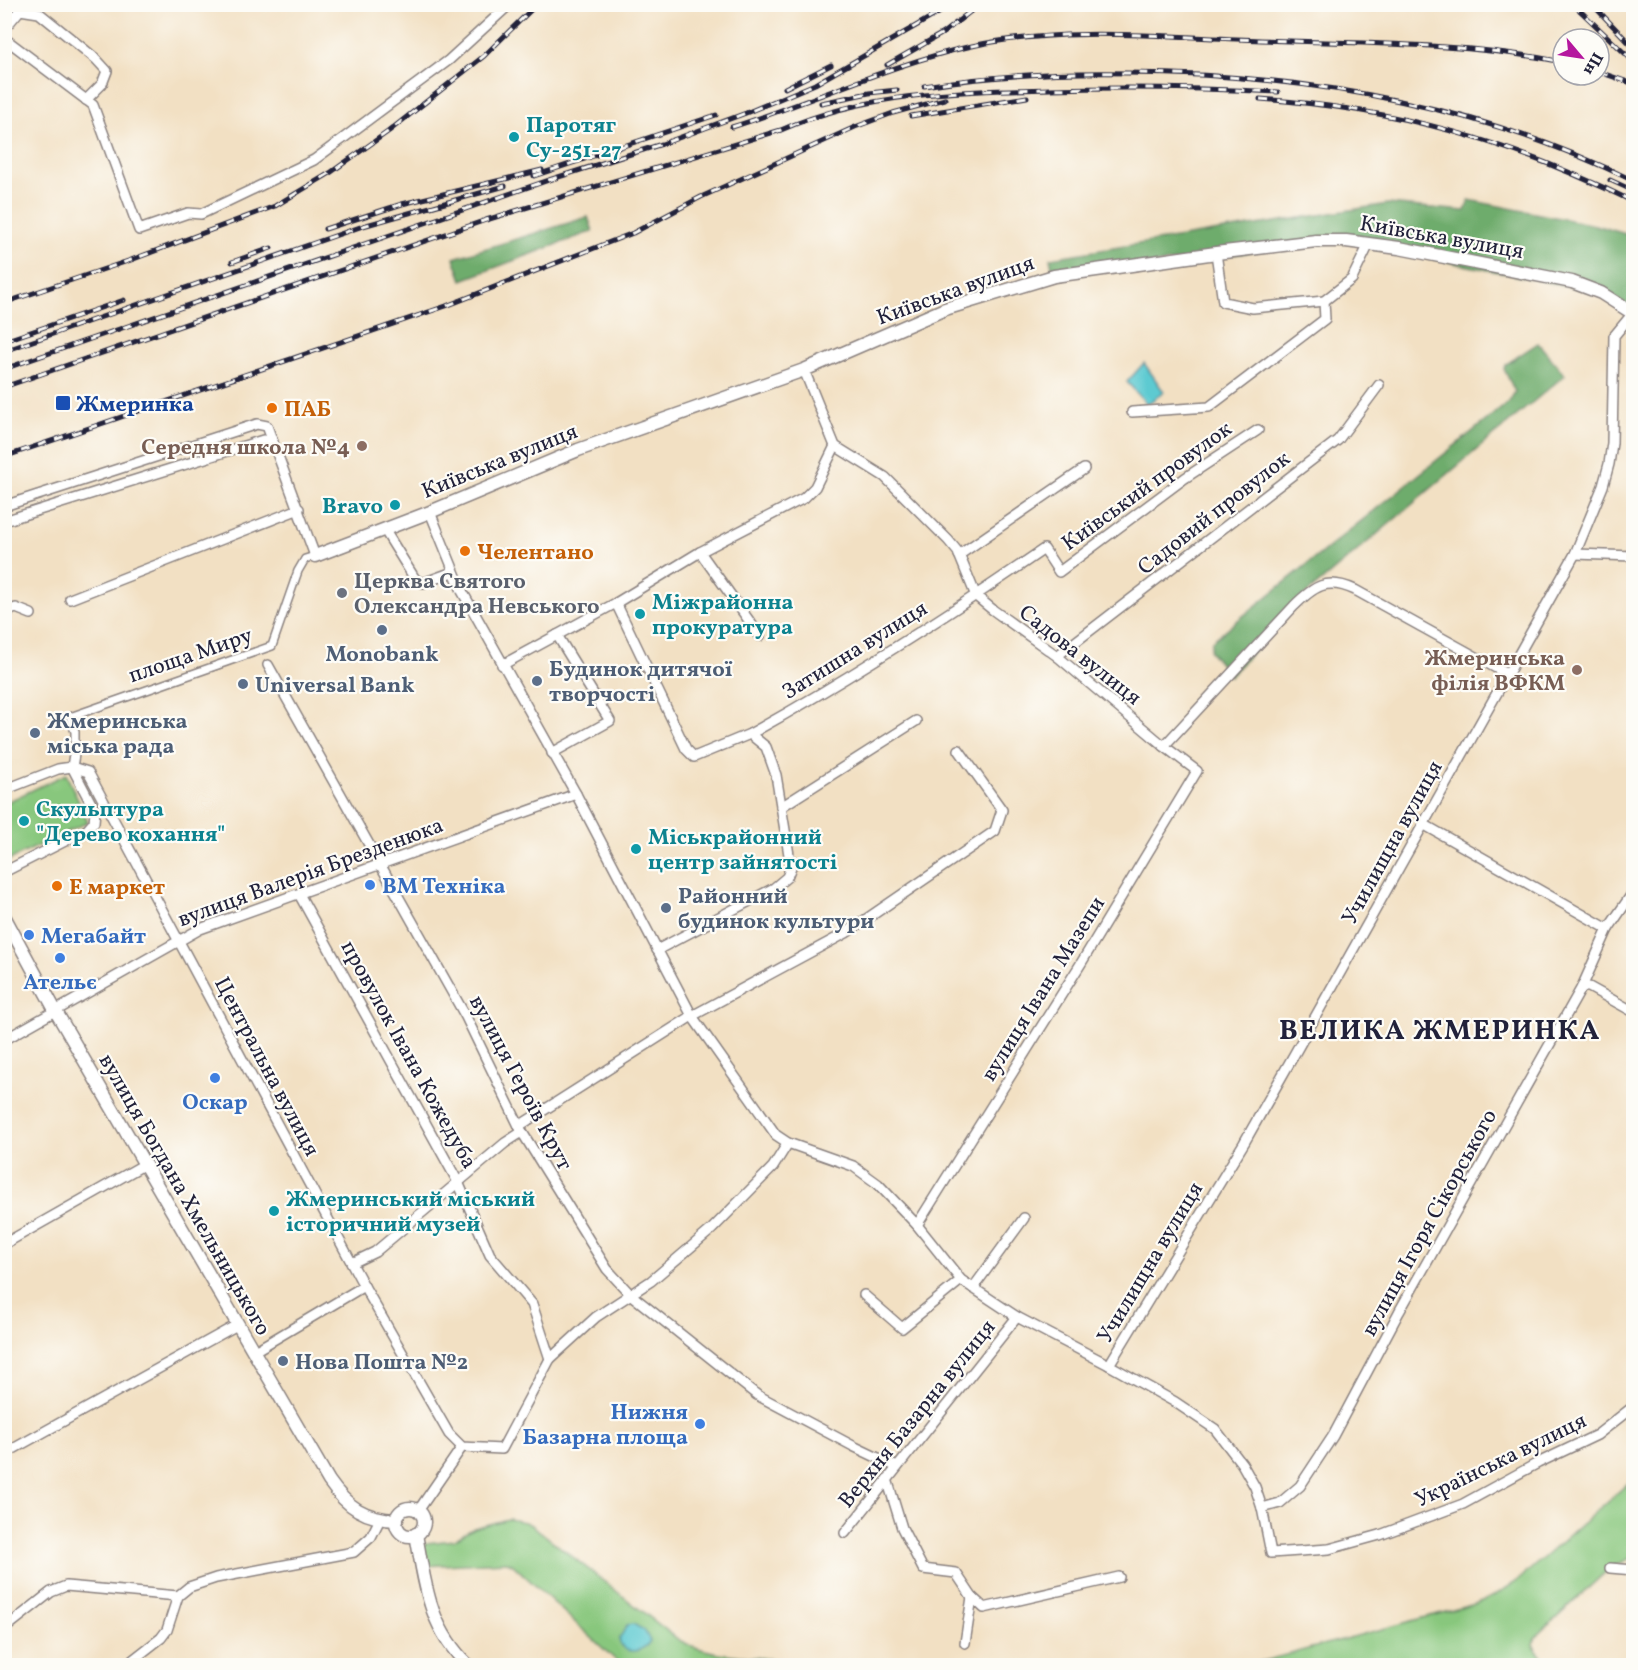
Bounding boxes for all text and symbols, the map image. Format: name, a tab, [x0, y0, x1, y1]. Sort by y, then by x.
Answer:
north arrow	[1551, 27, 1611, 87]
text: Пн	[1577, 48, 1608, 79]
place label: Паротяг Су-251-27	[526, 111, 622, 167]
marker: Паротяг Су-251-27	[507, 130, 521, 144]
street label: Київська вулиця	[1357, 209, 1526, 268]
street label: Київська вулиця	[873, 248, 1039, 334]
place label: Жмеринка	[76, 390, 194, 421]
marker: Жмеринка	[54, 394, 72, 412]
place label: ПАБ	[284, 395, 331, 426]
marker: ПАБ	[265, 401, 279, 415]
street label: Київський провулок	[1056, 414, 1239, 559]
street label: Київська вулиця	[417, 417, 583, 508]
place label: Середня школа №4	[141, 433, 350, 464]
marker: Середня школа №4	[355, 439, 369, 453]
street label: Садовий провулок	[1132, 444, 1298, 583]
place label: Bravo	[322, 492, 383, 523]
marker: Bravo	[388, 498, 402, 512]
place label: Челентано	[477, 538, 594, 569]
marker: Челентано	[458, 544, 472, 558]
place label: Церква Святого Олександра Невського	[354, 567, 600, 623]
marker: Церква Святого Олександра Невського	[335, 586, 349, 600]
place label: Міжрайонна прокуратура	[652, 588, 794, 644]
street label: Затишна вулиця	[777, 594, 934, 708]
street label: Садова вулиця	[1012, 598, 1147, 714]
marker: Міжрайонна прокуратура	[633, 607, 647, 621]
street label: площа Миру	[125, 621, 257, 692]
marker: Monobank	[375, 623, 389, 637]
place label: Monobank	[325, 640, 439, 671]
place label: Жмеринська філія ВФКМ	[1424, 644, 1565, 700]
place label: Будинок дитячої творчості	[549, 655, 733, 711]
marker: Жмеринська філія ВФКМ	[1570, 663, 1584, 677]
place label: Universal Bank	[255, 671, 415, 702]
marker: Будинок дитячої творчості	[530, 674, 544, 688]
marker: Universal Bank	[236, 677, 250, 691]
place label: Жмеринська міська рада	[47, 707, 188, 763]
marker: Жмеринська міська рада	[28, 726, 42, 740]
street label: Училищна вулиця	[1335, 755, 1451, 931]
place label: Скульптура "Дерево кохання"	[36, 795, 225, 851]
street label: вулиця Валерія Брезденюка	[174, 811, 448, 936]
marker: Скульптура "Дерево кохання"	[17, 814, 31, 828]
place label: Міськрайонний центр зайнятості	[648, 823, 838, 879]
marker: Міськрайонний центр зайнятості	[629, 842, 643, 856]
place label: ВМ Техніка	[382, 872, 505, 903]
place label: E маркет	[69, 873, 165, 904]
marker: ВМ Техніка	[363, 878, 377, 892]
marker: E маркет	[50, 879, 64, 893]
place label: Районний будинок культури	[678, 882, 875, 938]
street label: вулиця Івана Мазепи	[975, 891, 1114, 1088]
marker: Районний будинок культури	[659, 901, 673, 915]
place label: Мегабайт	[41, 922, 146, 953]
marker: Мегабайт	[22, 928, 36, 942]
street label: провулок Івана Кожедуба	[332, 935, 484, 1175]
marker: Ательє	[53, 951, 67, 965]
place label: Ательє	[23, 968, 97, 999]
street label: Центральна вулиця	[205, 972, 326, 1162]
street label: вулиця Героїв Крут	[460, 990, 579, 1176]
district label: ВЕЛИКА ЖМЕРИНКА	[1279, 1012, 1601, 1051]
street label: вулиця Богдана Хмельницького	[90, 1049, 278, 1342]
marker: Оскар	[208, 1071, 222, 1085]
place label: Оскар	[182, 1088, 248, 1119]
street label: вулиця Ігоря Сікорського	[1355, 1104, 1506, 1342]
street label: Училищна вулиця	[1091, 1177, 1212, 1350]
place label: Жмеринський міський історичний музей	[286, 1185, 535, 1241]
marker: Жмеринський міський історичний музей	[267, 1204, 281, 1218]
street label: Верхня Базарна вулиця	[832, 1314, 1004, 1516]
place label: Нова Пошта №2	[295, 1348, 468, 1379]
marker: Нова Пошта №2	[276, 1354, 290, 1368]
place label: Нижня Базарна площа	[522, 1398, 688, 1454]
street label: Українська вулиця	[1410, 1406, 1592, 1516]
marker: Нижня Базарна площа	[693, 1417, 707, 1431]

